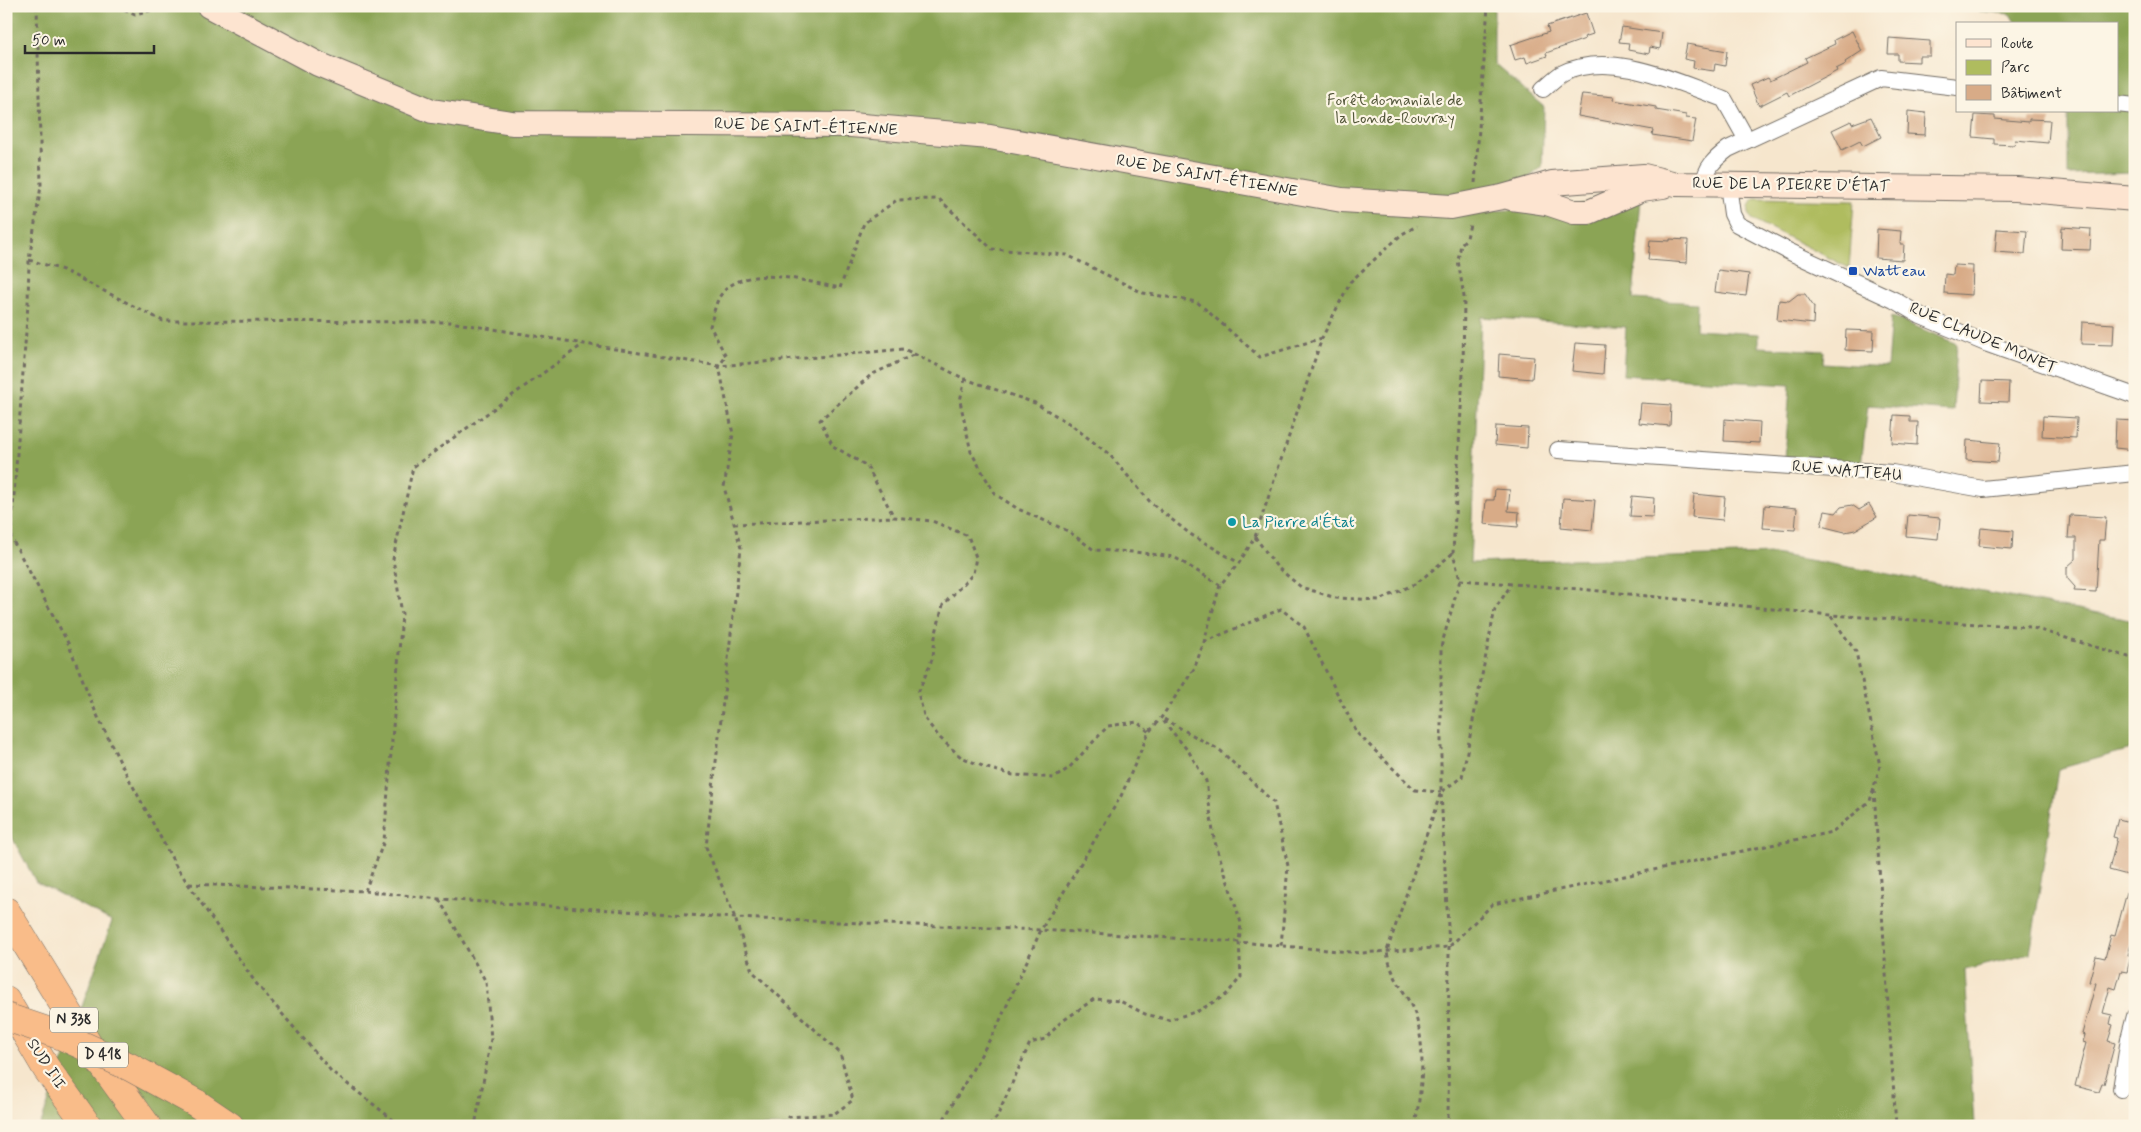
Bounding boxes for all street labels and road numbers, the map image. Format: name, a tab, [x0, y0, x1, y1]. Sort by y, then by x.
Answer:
street label: RUE DE SAINT-ÉTIENNE	[714, 113, 898, 141]
street label: RUE DE SAINT-ÉTIENNE	[1115, 150, 1299, 202]
street label: RUE DE LA PIERRE D'ÉTAT	[1692, 173, 1891, 197]
street label: RUE CLAUDE MONET	[1906, 297, 2060, 379]
street label: RUE WATTEAU	[1791, 456, 1903, 486]
road number: N 338	[50, 1008, 98, 1032]
street label: SUD III	[22, 1035, 70, 1093]
road number: D 418	[78, 1042, 128, 1068]

